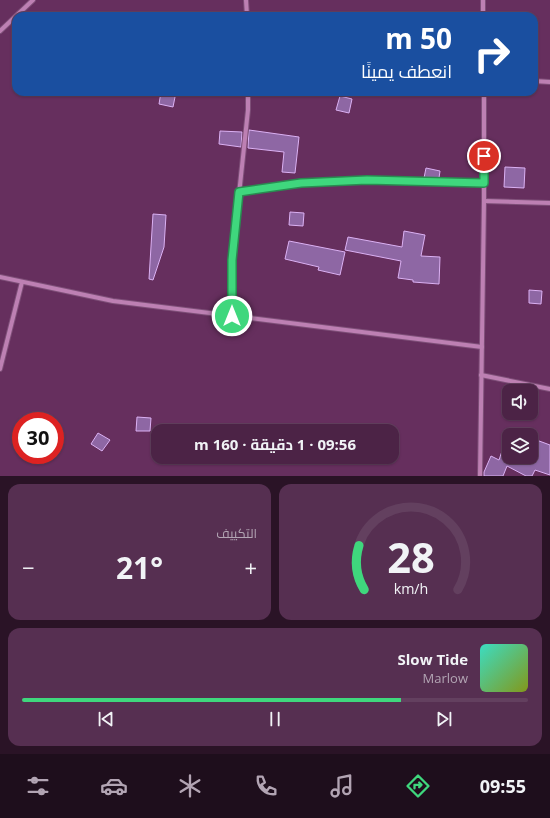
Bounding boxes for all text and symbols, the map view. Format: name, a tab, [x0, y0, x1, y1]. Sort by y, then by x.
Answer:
text: 50 m	[385, 19, 452, 57]
icon: right	[466, 28, 518, 80]
text: انعطف يمينًا	[361, 59, 452, 83]
pin	[467, 139, 501, 173]
icon: arrive	[473, 145, 495, 167]
position arrow	[211, 295, 253, 337]
map controls	[502, 384, 538, 464]
button: sound	[502, 384, 538, 420]
speed limit sign: 30	[12, 412, 64, 464]
button: layers	[502, 428, 538, 464]
text: 09:56 · 1 دقيقة · 160 m	[194, 434, 356, 454]
text: التكييف	[216, 524, 257, 542]
text: 28	[387, 529, 434, 585]
text: 21°	[116, 547, 163, 588]
text: −	[22, 552, 35, 582]
text: +	[244, 552, 257, 582]
text: km/h	[393, 579, 428, 598]
text: Slow Tide	[398, 649, 468, 669]
text: Marlow	[423, 669, 468, 687]
icon: previous	[95, 708, 117, 730]
icon: pause	[264, 708, 286, 730]
icon: next	[433, 708, 455, 730]
icon: filters	[24, 772, 52, 800]
icon: car	[100, 772, 128, 800]
icon: climate	[176, 772, 204, 800]
icon: phone	[252, 772, 280, 800]
icon: music	[328, 772, 356, 800]
icon: directions	[404, 772, 432, 800]
text: 09:55	[480, 774, 526, 798]

